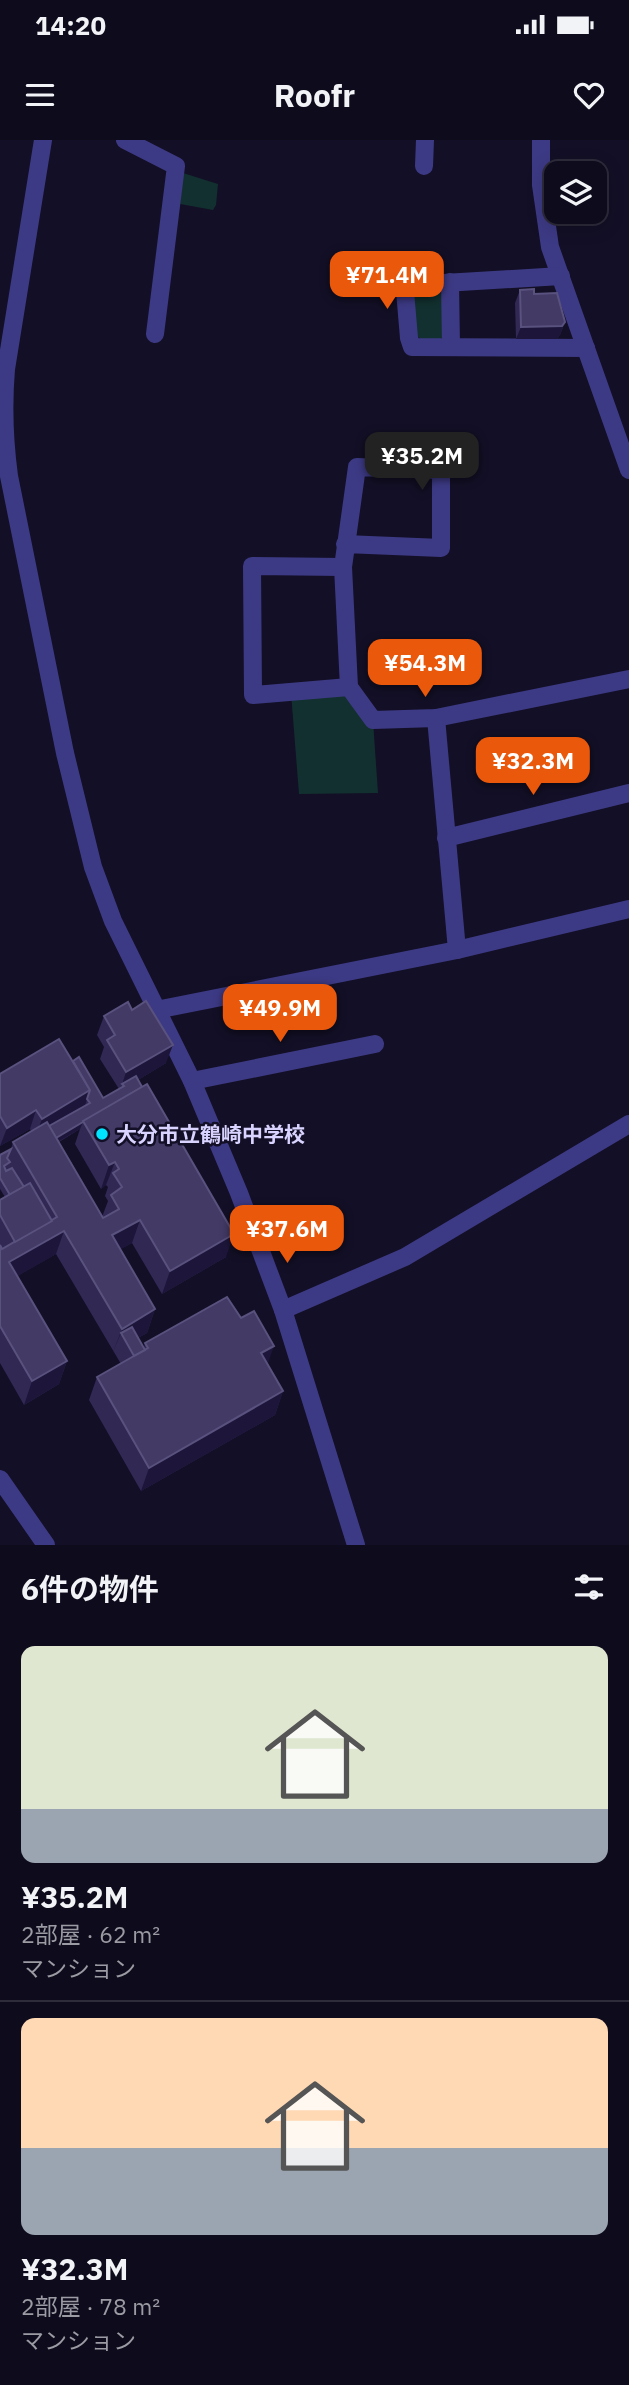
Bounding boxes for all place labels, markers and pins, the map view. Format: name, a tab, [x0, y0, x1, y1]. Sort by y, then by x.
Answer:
pin: ¥71.4M	[330, 251, 444, 311]
pin: ¥35.2M	[365, 432, 479, 492]
pin: ¥54.3M	[368, 640, 482, 699]
pin: ¥32.3M	[476, 738, 590, 797]
pin: ¥49.9M	[223, 984, 337, 1044]
place label: 大分市立鶴崎中学校	[116, 1120, 305, 1148]
marker: 大分市立鶴崎中学校	[94, 1126, 110, 1142]
pin: ¥37.6M	[230, 1206, 344, 1265]

